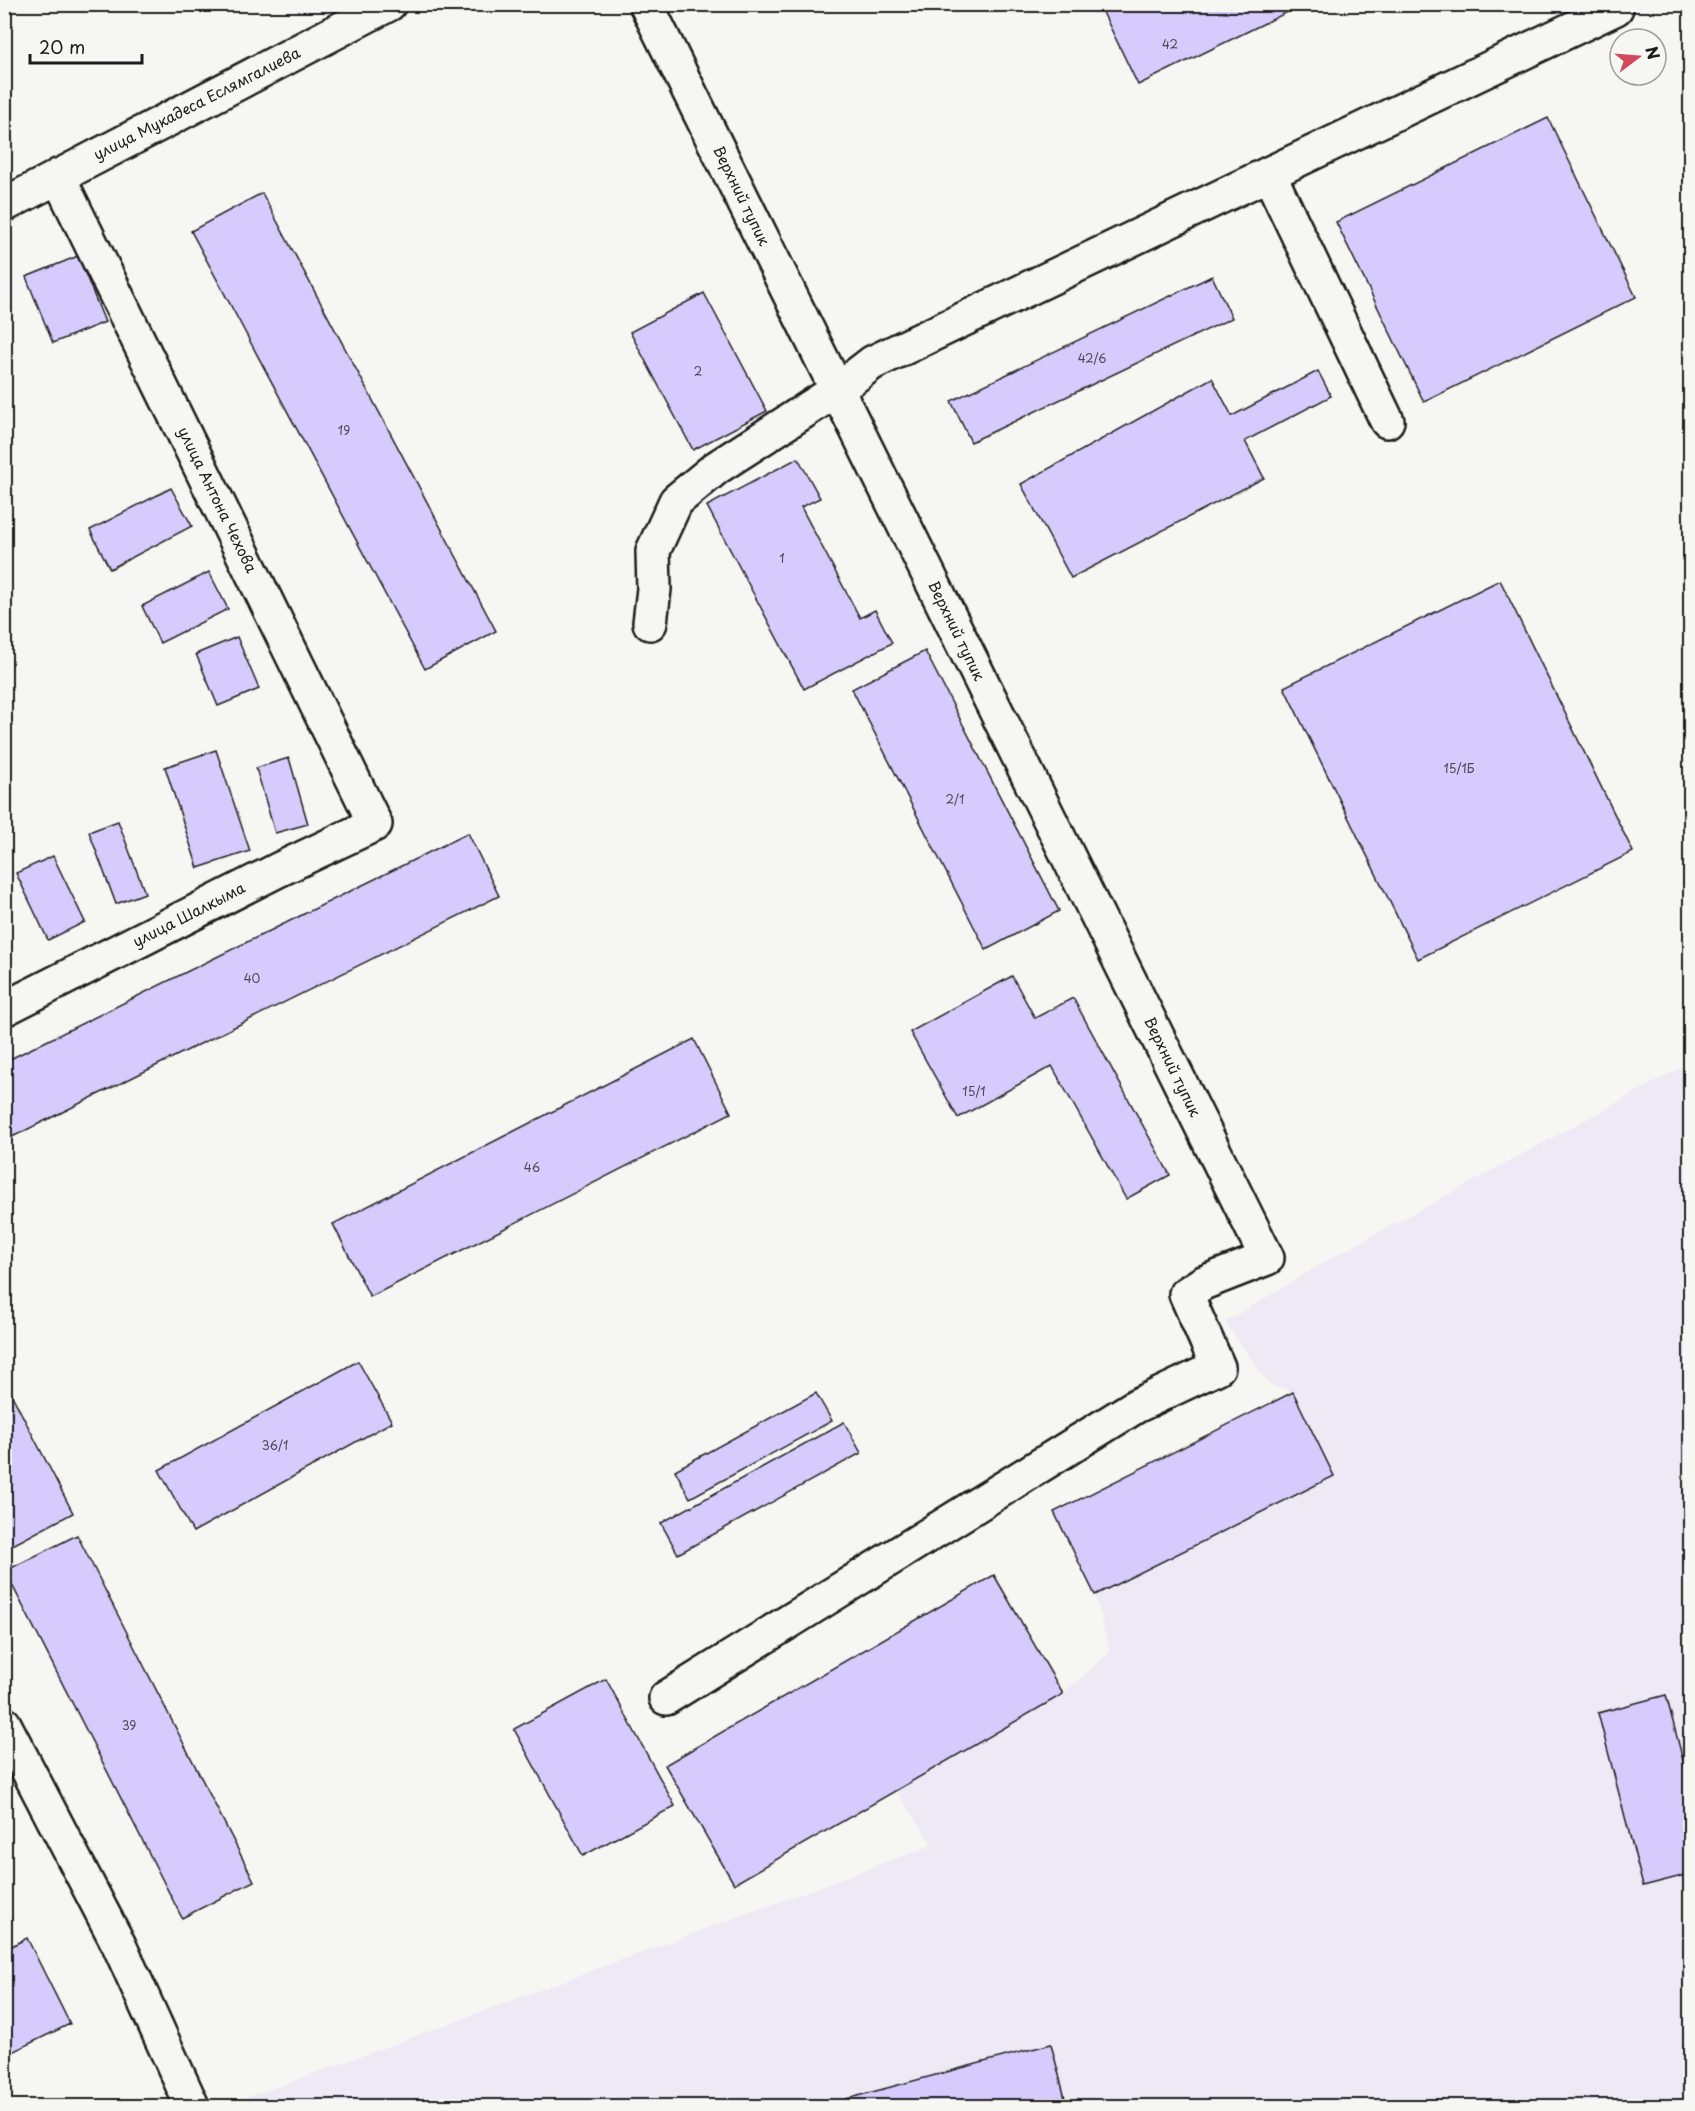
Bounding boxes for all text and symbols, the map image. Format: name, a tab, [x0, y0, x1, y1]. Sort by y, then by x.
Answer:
scale bar	[30, 27, 142, 65]
north arrow	[1608, 27, 1668, 87]
text: 20 m	[39, 33, 85, 60]
house number: 42	[1162, 35, 1178, 53]
street label: улица Мукадеса Еслямгалиева	[89, 40, 305, 165]
text: N	[1640, 43, 1667, 62]
street label: Верхний тупик	[708, 141, 777, 249]
house number: 42/6	[1078, 349, 1106, 367]
house number: 2	[694, 362, 702, 380]
house number: 19	[338, 421, 350, 439]
street label: улица Антона Чехова	[173, 422, 264, 577]
house number: 1	[779, 549, 785, 567]
street label: Верхний тупик	[923, 576, 992, 684]
house number: 15/1Б	[1443, 759, 1475, 777]
house number: 2/1	[946, 790, 964, 808]
street label: улица Шалкыма	[128, 875, 249, 952]
house number: 40	[244, 969, 261, 987]
street label: Верхний тупик	[1139, 1012, 1208, 1120]
house number: 15/1	[962, 1082, 986, 1100]
house number: 46	[524, 1158, 540, 1176]
house number: 36/1	[262, 1436, 288, 1454]
house number: 39	[122, 1716, 136, 1734]

